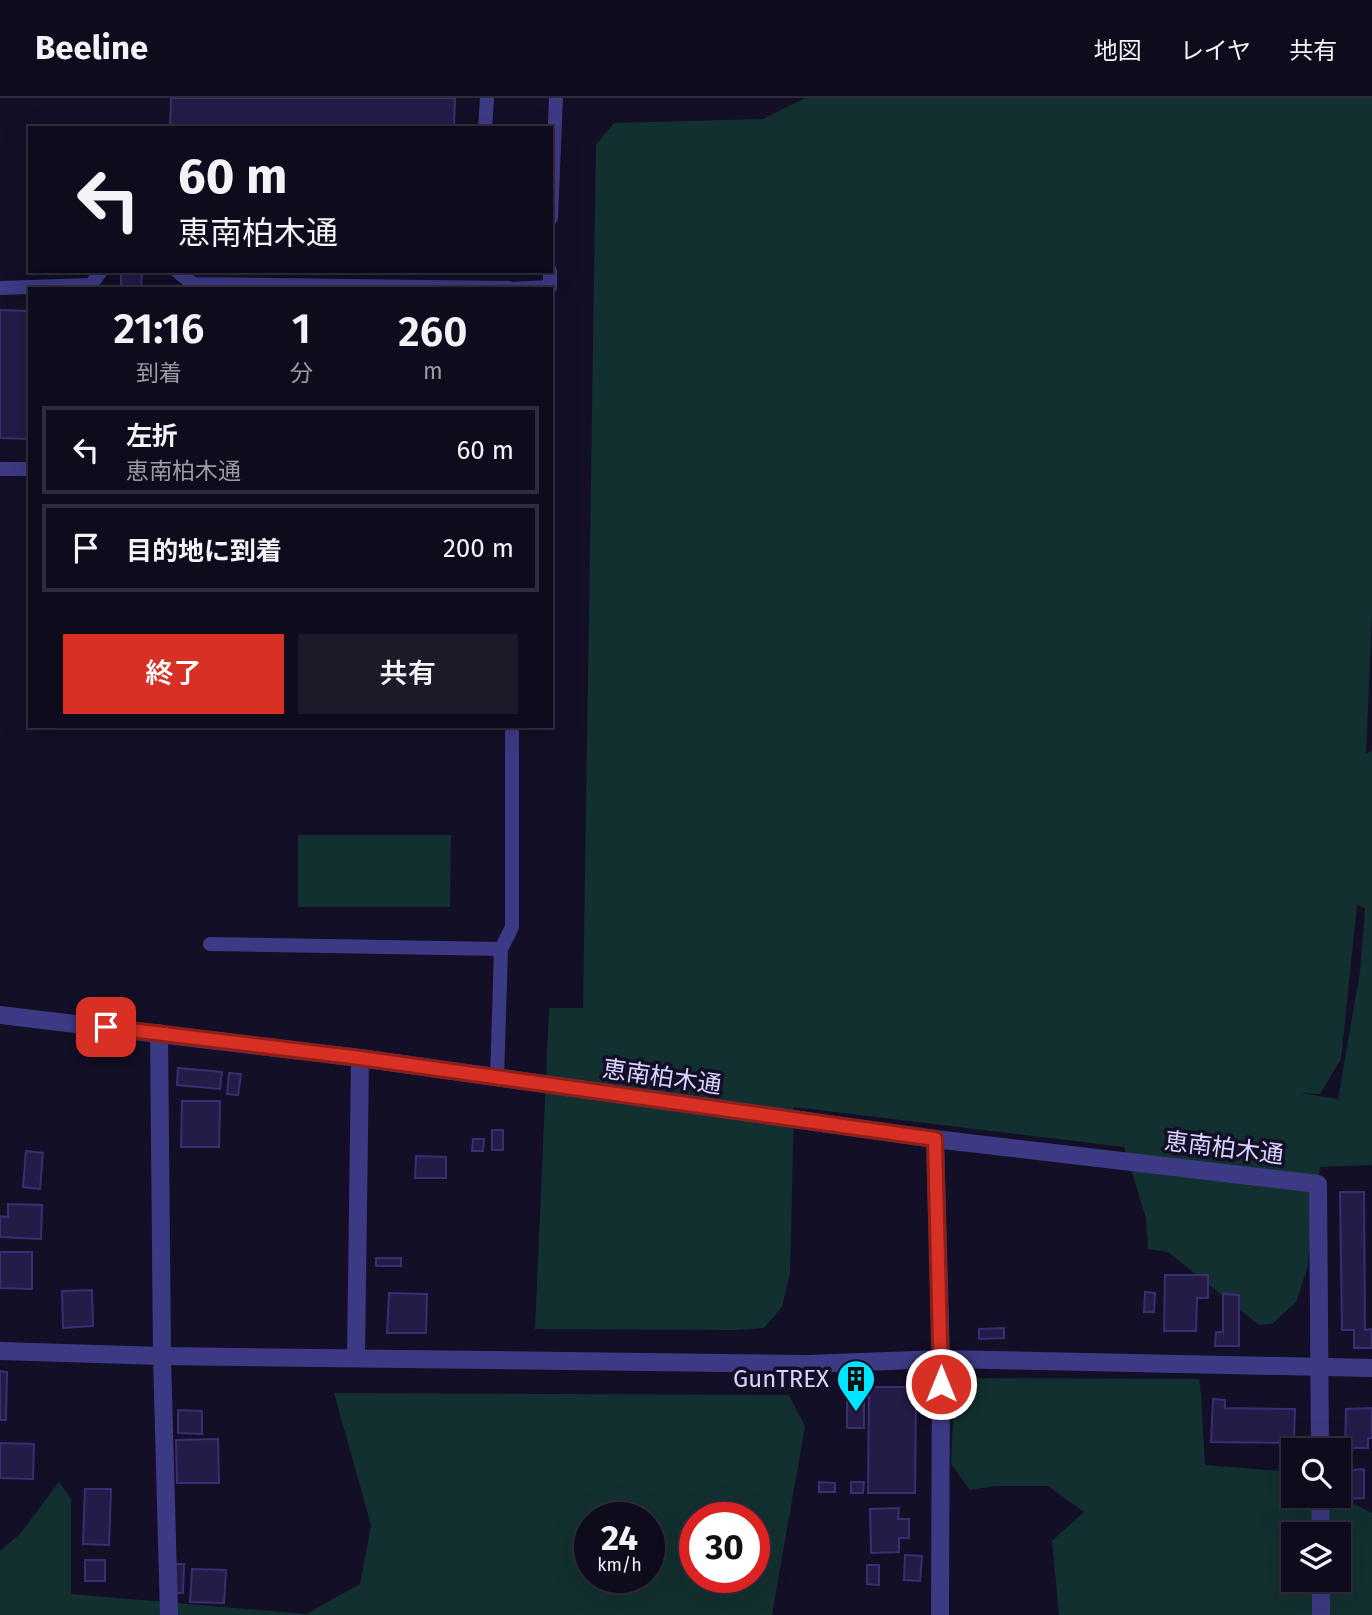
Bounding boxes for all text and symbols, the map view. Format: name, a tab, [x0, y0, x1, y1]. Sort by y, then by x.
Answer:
text: Beeline	[35, 28, 148, 68]
text: 地図	[1094, 37, 1142, 65]
text: レイヤ	[1180, 37, 1251, 65]
text: 共有	[1289, 37, 1337, 65]
text: 60 m	[178, 147, 287, 206]
icon: left	[63, 154, 154, 245]
text: 恵南柏木通	[178, 214, 338, 252]
text: 21:16	[114, 304, 204, 354]
text: 1	[292, 304, 311, 354]
text: 260	[398, 307, 468, 357]
text: m	[423, 357, 443, 385]
text: 到着	[136, 359, 182, 387]
text: 分	[290, 359, 313, 387]
text: 左折	[126, 421, 178, 452]
icon: left	[67, 431, 105, 469]
text: 60 m	[456, 435, 514, 466]
text: 恵南柏木通	[126, 457, 241, 485]
icon: arrive	[67, 529, 105, 567]
text: 200 m	[443, 533, 514, 564]
text: 目的地に到着	[126, 536, 282, 567]
button: 終了	[63, 634, 284, 714]
button: 共有	[298, 634, 518, 714]
pin	[76, 997, 136, 1057]
icon: arrive	[87, 1008, 125, 1046]
street label: 恵南柏木通	[601, 1055, 723, 1099]
street label: 恵南柏木通	[1163, 1127, 1285, 1169]
position arrow	[904, 1347, 978, 1421]
building icon: GunTREX	[835, 1358, 877, 1413]
place label: GunTREX	[733, 1365, 829, 1393]
map controls	[1281, 1438, 1351, 1592]
button: search	[1281, 1438, 1351, 1508]
speed limit sign: 30	[679, 1502, 770, 1593]
text: 24	[601, 1517, 638, 1559]
button: layers	[1281, 1522, 1351, 1592]
text: km/h	[597, 1554, 642, 1576]

